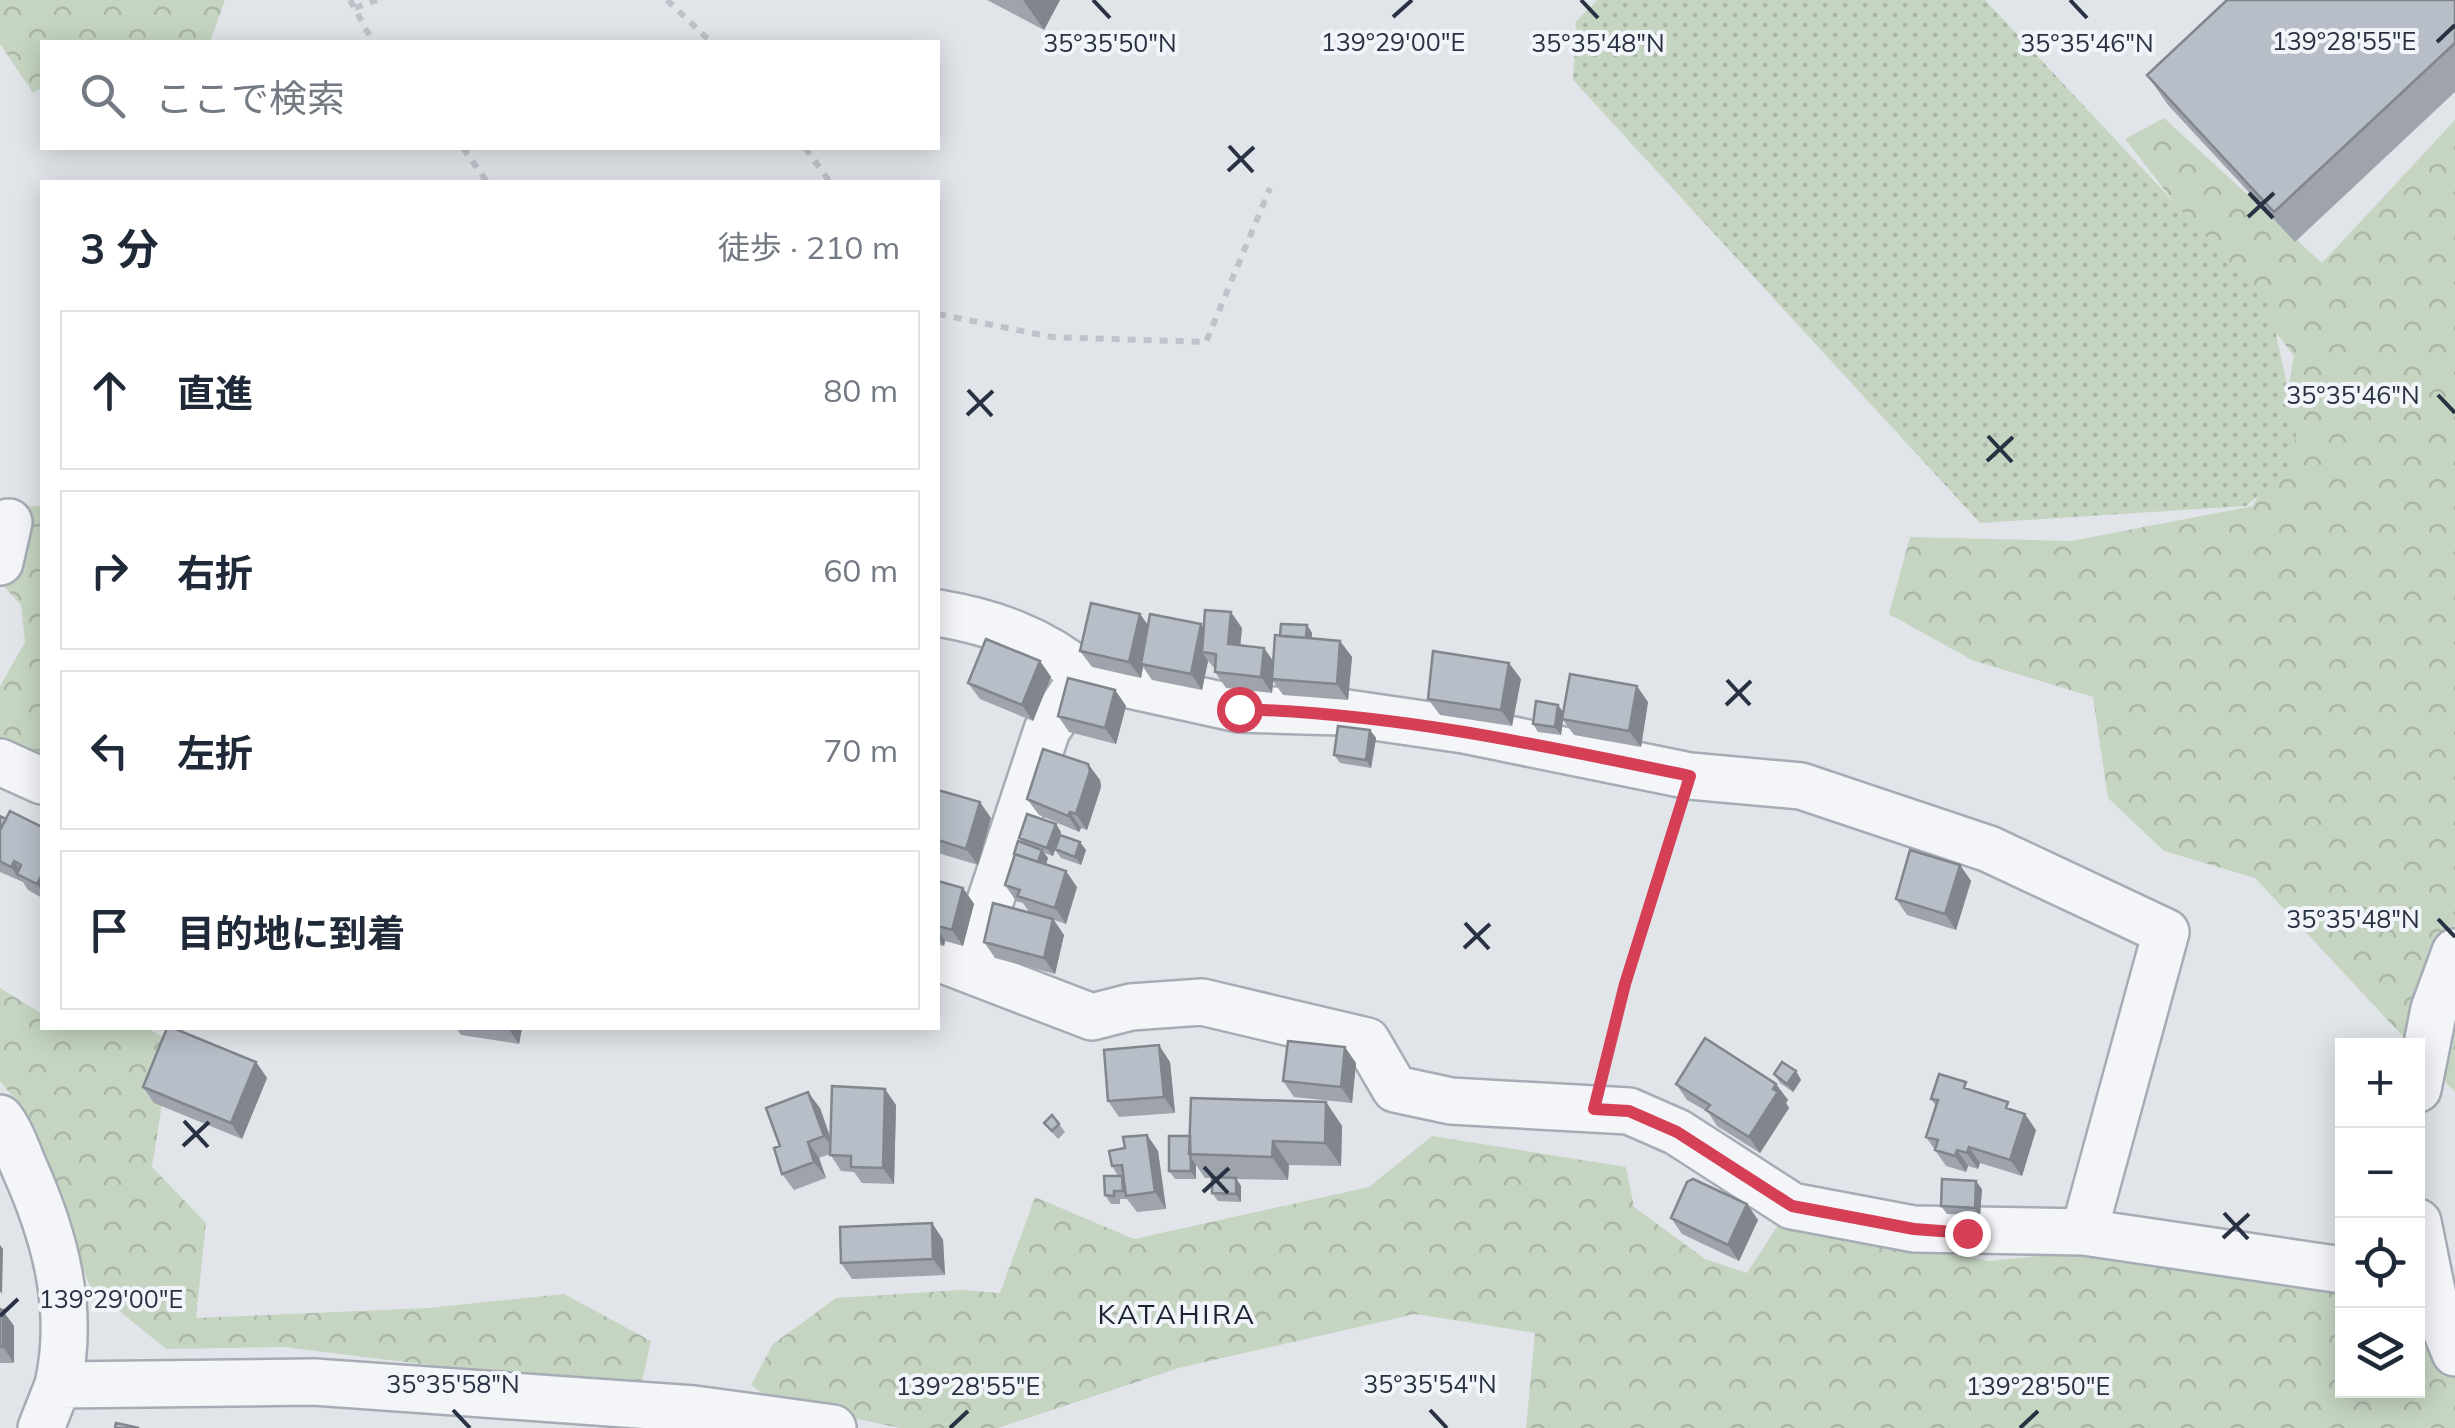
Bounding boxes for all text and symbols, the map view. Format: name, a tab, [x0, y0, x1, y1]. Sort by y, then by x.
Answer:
text: 139°28'55"E	[2272, 25, 2416, 56]
text: 139°29'00"E	[1321, 26, 1465, 57]
text: 35°35'50"N	[1043, 27, 1177, 58]
text: 35°35'48"N	[1531, 27, 1665, 58]
text: 35°35'46"N	[2020, 27, 2154, 58]
search box	[40, 40, 940, 150]
icon: search	[75, 68, 130, 123]
text: ここで検索	[155, 74, 345, 122]
text: 3 分	[80, 222, 159, 275]
text: 徒歩 · 210 m	[718, 227, 900, 267]
icon: ahead	[82, 363, 137, 418]
text: 直進	[177, 369, 253, 417]
text: 80 m	[823, 370, 898, 410]
text: 35°35'46"N	[2286, 379, 2420, 410]
icon: right	[82, 543, 137, 598]
text: 右折	[177, 549, 253, 597]
text: 60 m	[823, 550, 898, 590]
route start	[1217, 687, 1263, 733]
icon: left	[82, 723, 137, 778]
text: 左折	[177, 729, 253, 777]
text: 70 m	[823, 730, 898, 770]
icon: arrive	[82, 903, 137, 958]
text: 35°35'48"N	[2286, 903, 2420, 934]
text: 目的地に到着	[177, 909, 405, 957]
map controls	[2335, 1038, 2425, 1398]
button: +	[2335, 1038, 2425, 1128]
button: −	[2335, 1128, 2425, 1218]
route end	[1945, 1211, 1991, 1257]
button: locate	[2335, 1218, 2425, 1308]
text: 139°29'00"E	[39, 1283, 183, 1314]
district label: KATAHIRA	[1097, 1296, 1257, 1331]
button: layers	[2335, 1308, 2425, 1398]
text: 35°35'58"N	[386, 1368, 520, 1399]
text: 35°35'54"N	[1363, 1368, 1497, 1399]
text: 139°28'55"E	[896, 1370, 1040, 1401]
text: 139°28'50"E	[1966, 1370, 2110, 1401]

